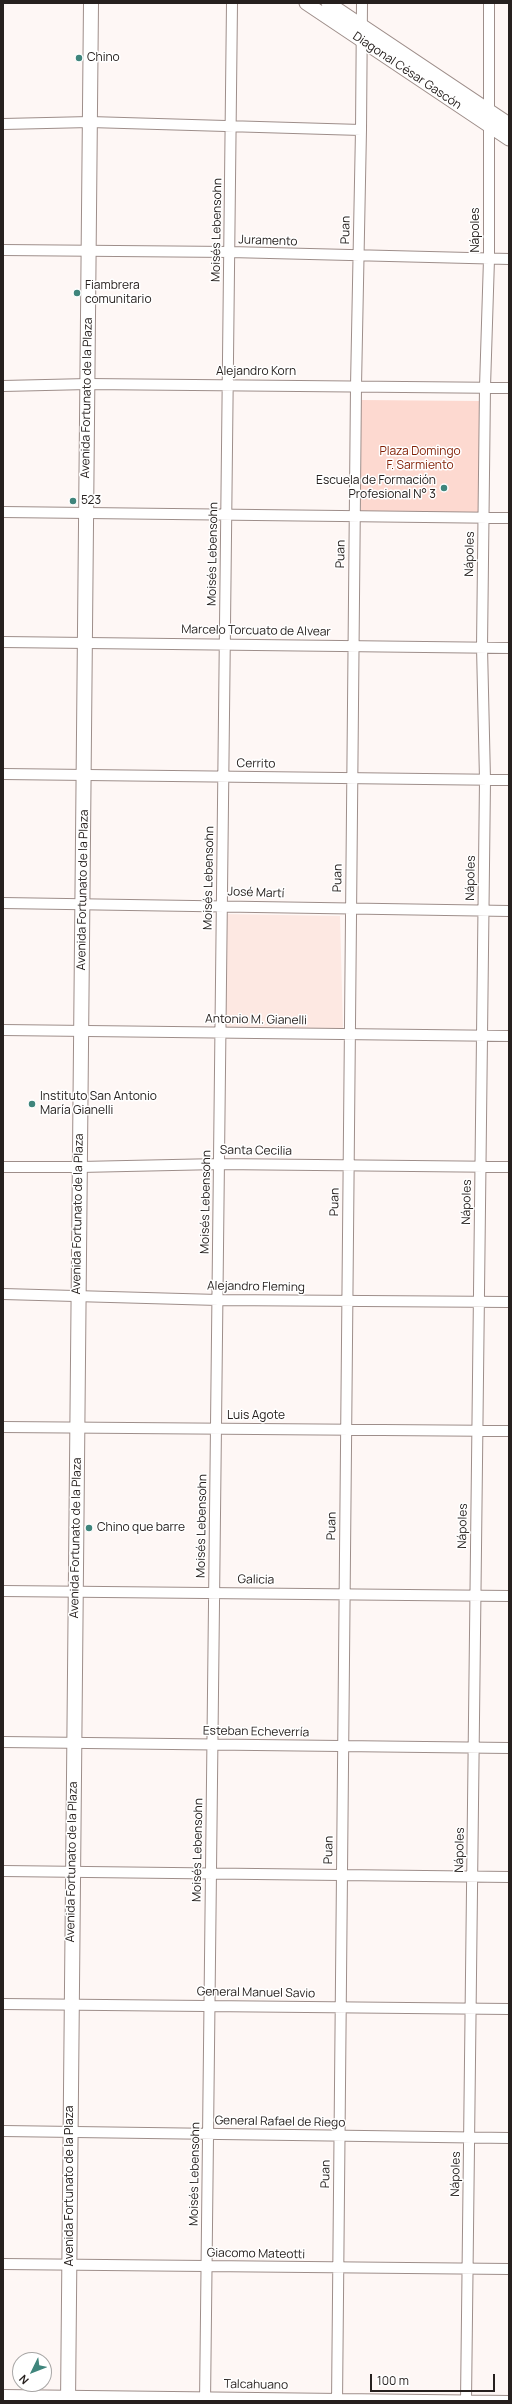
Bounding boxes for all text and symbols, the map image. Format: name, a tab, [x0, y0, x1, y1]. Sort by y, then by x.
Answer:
street label: Diagonal César Gascón	[350, 29, 464, 113]
place label: Chino	[87, 51, 120, 65]
marker: Chino	[74, 53, 84, 63]
street label: Moisés Lebensohn	[209, 178, 225, 282]
street label: Nápoles	[469, 207, 483, 253]
street label: Puan	[339, 216, 353, 244]
street label: Juramento	[238, 233, 298, 249]
place label: Fiambrera comunitario	[85, 279, 151, 307]
marker: Fiambrera comunitario	[72, 288, 82, 298]
street label: Avenida Fortunato de la Plaza	[78, 318, 96, 478]
street label: Alejandro Korn	[216, 365, 296, 379]
park label: Plaza Domingo F. Sarmiento	[379, 445, 461, 473]
place label: Escuela de Formación Profesional N° 3	[316, 474, 436, 502]
marker: Escuela de Formación Profesional N° 3	[439, 483, 449, 493]
place label: 523	[81, 494, 101, 508]
marker: 523	[68, 496, 78, 506]
street label: Moisés Lebensohn	[205, 502, 221, 606]
street label: Nápoles	[462, 531, 478, 577]
street label: Puan	[334, 540, 348, 568]
street label: Marcelo Torcuato de Alvear	[181, 622, 331, 640]
street label: Cerrito	[237, 756, 275, 772]
street label: Avenida Fortunato de la Plaza	[74, 810, 92, 970]
street label: Moisés Lebensohn	[201, 826, 217, 930]
street label: Nápoles	[463, 855, 479, 901]
street label: Puan	[331, 864, 345, 892]
street label: José Martí	[227, 885, 285, 901]
street label: Antonio M. Gianelli	[205, 1012, 307, 1028]
place label: Instituto San Antonio María Gianelli	[40, 1090, 157, 1118]
marker: Instituto San Antonio María Gianelli	[27, 1099, 37, 1109]
street label: Avenida Fortunato de la Plaza	[69, 1134, 87, 1294]
street label: Santa Cecilia	[220, 1143, 292, 1159]
street label: Moisés Lebensohn	[198, 1150, 214, 1254]
street label: Nápoles	[459, 1179, 475, 1225]
street label: Puan	[328, 1188, 342, 1216]
street label: Alejandro Fleming	[207, 1279, 305, 1295]
street label: Luis Agote	[227, 1409, 285, 1423]
street label: Avenida Fortunato de la Plaza	[67, 1458, 85, 1618]
street label: Moisés Lebensohn	[194, 1474, 210, 1578]
street label: Nápoles	[455, 1503, 471, 1549]
street label: Puan	[325, 1512, 339, 1540]
place label: Chino que barre	[97, 1521, 185, 1535]
marker: Chino que barre	[84, 1523, 94, 1533]
street label: Galicia	[238, 1572, 274, 1588]
street label: Esteban Echeverría	[203, 1724, 309, 1740]
street label: Avenida Fortunato de la Plaza	[63, 1782, 81, 1942]
street label: Moisés Lebensohn	[190, 1798, 206, 1902]
street label: Nápoles	[452, 1827, 468, 1873]
street label: Puan	[322, 1836, 336, 1864]
street label: General Manuel Savio	[197, 1985, 315, 2001]
street label: Avenida Fortunato de la Plaza	[63, 2106, 77, 2266]
street label: General Rafael de Riego	[215, 2114, 345, 2130]
street label: Moisés Lebensohn	[187, 2122, 203, 2226]
street label: Nápoles	[448, 2151, 464, 2197]
street label: Puan	[319, 2160, 333, 2188]
street label: Giacomo Mateotti	[207, 2246, 305, 2262]
north arrow	[12, 2352, 52, 2392]
scale bar	[372, 2366, 497, 2392]
text: N	[15, 2372, 32, 2388]
text: 100 m	[377, 2372, 409, 2389]
street label: Talcahuano	[224, 2377, 288, 2393]

